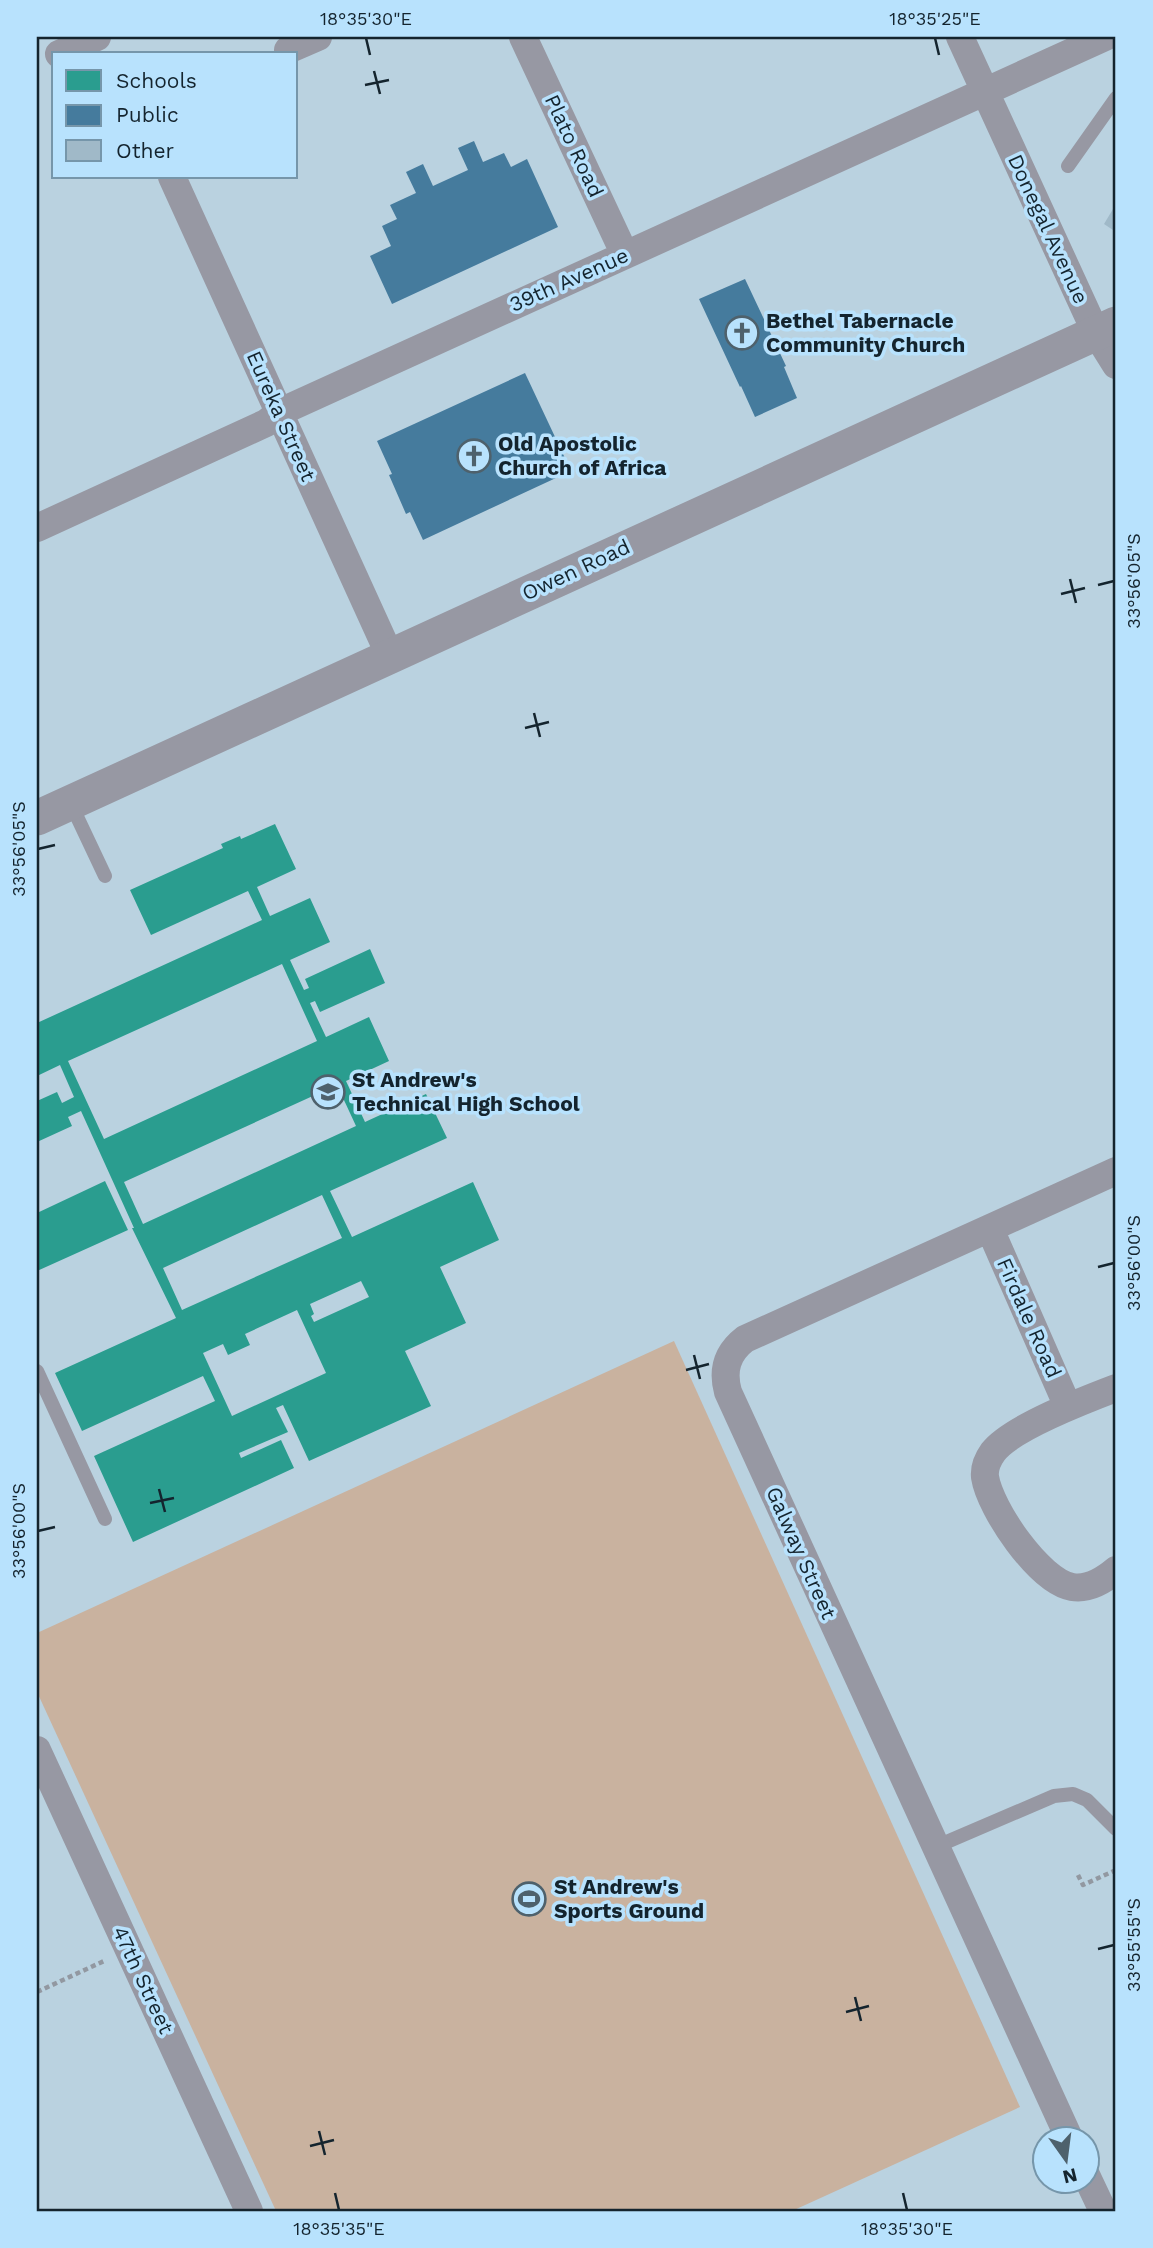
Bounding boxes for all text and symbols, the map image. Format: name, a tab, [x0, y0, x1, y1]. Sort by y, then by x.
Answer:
text: 18°35'30"E	[320, 8, 412, 29]
text: 18°35'25"E	[889, 8, 981, 29]
legend	[52, 52, 298, 178]
text: Schools	[116, 68, 197, 93]
street label: Plato Road	[540, 90, 609, 201]
text: Public	[116, 102, 179, 127]
text: Other	[116, 138, 175, 163]
street label: Donegal Avenue	[1003, 150, 1094, 308]
street label: 39th Avenue	[505, 242, 632, 317]
place label: Bethel Tabernacle Community Church	[766, 308, 965, 357]
church icon: Bethel Tabernacle Community Church	[723, 314, 761, 352]
street label: Eureka Street	[242, 347, 321, 485]
place label: Old Apostolic Church of Africa	[498, 431, 667, 480]
church icon: Old Apostolic Church of Africa	[455, 437, 493, 475]
text: 33°56'05"S	[1123, 533, 1144, 629]
street label: Owen Road	[518, 534, 634, 605]
text: 33°56'05"S	[8, 801, 29, 897]
place label: St Andrew's Technical High School	[352, 1067, 580, 1116]
school or university icon: St Andrew's Technical High School	[309, 1073, 347, 1111]
text: 33°56'00"S	[1123, 1215, 1144, 1311]
street label: Firdale Road	[992, 1254, 1067, 1382]
text: 33°56'00"S	[8, 1483, 29, 1579]
street label: Galway Street	[761, 1483, 842, 1623]
place label: St Andrew's Sports Ground	[554, 1874, 704, 1923]
sports icon: St Andrew's Sports Ground	[510, 1880, 548, 1918]
text: 33°55'55"S	[1123, 1898, 1144, 1992]
street label: 47th Street	[108, 1922, 179, 2038]
north arrow	[1030, 2126, 1100, 2196]
text: N	[1060, 2163, 1080, 2189]
text: 18°35'35"E	[293, 2218, 385, 2239]
text: 18°35'30"E	[861, 2218, 953, 2239]

